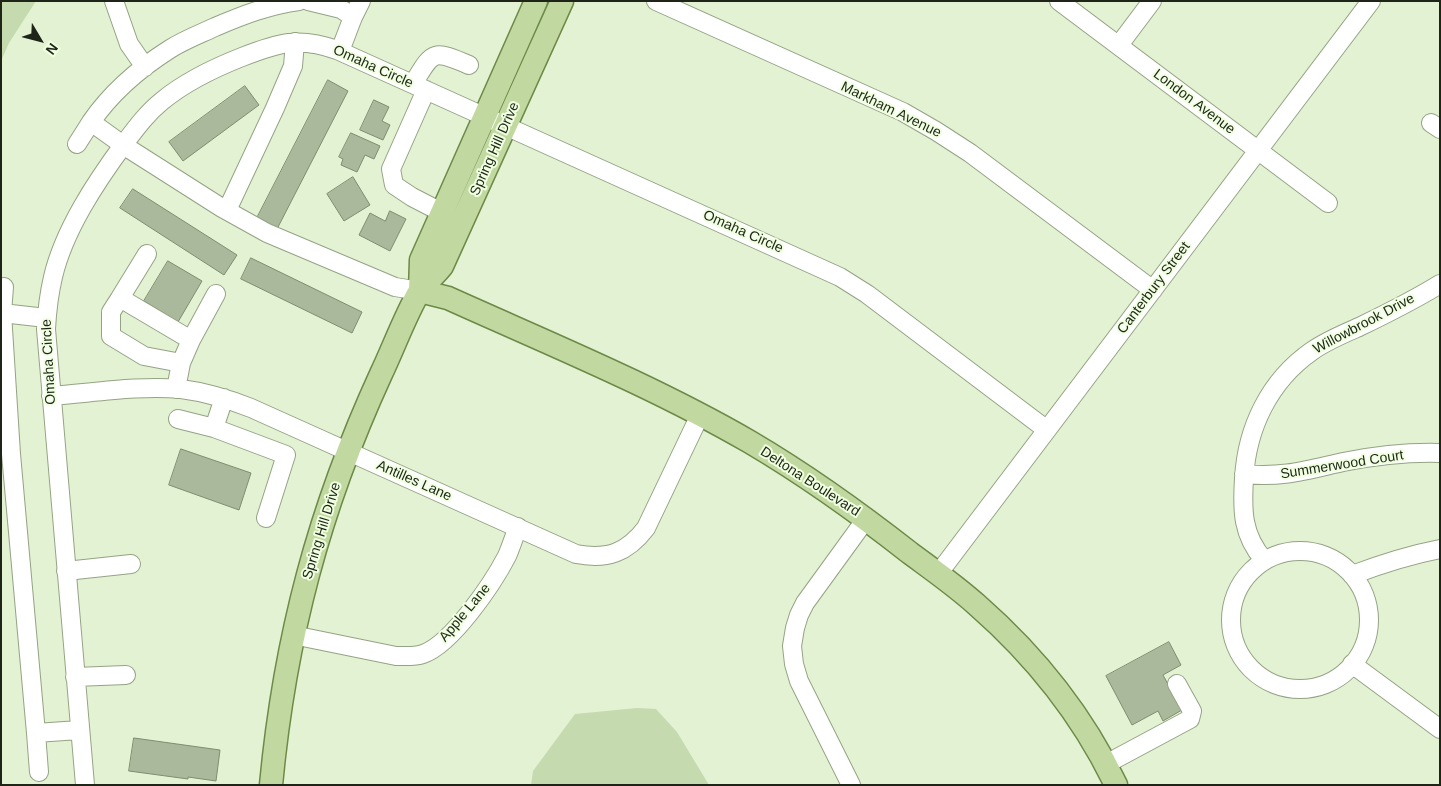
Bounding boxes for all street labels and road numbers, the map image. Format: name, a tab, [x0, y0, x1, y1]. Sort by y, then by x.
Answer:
street label: Omaha Circle	[330, 42, 416, 92]
street label: London Avenue	[1150, 66, 1238, 138]
street label: Markham Avenue	[838, 78, 944, 142]
street label: Spring Hill Drive	[467, 100, 523, 198]
street label: Omaha Circle	[700, 207, 786, 257]
street label: Canterbury Street	[1114, 239, 1194, 337]
street label: Willowbrook Drive	[1311, 290, 1417, 358]
street label: Omaha Circle	[38, 319, 60, 405]
street label: Deltona Boulevard	[757, 444, 863, 520]
street label: Summerwood Court	[1279, 447, 1405, 483]
street label: Antilles Lane	[374, 457, 454, 505]
street label: Spring Hill Drive	[299, 481, 345, 581]
street label: Apple Lane	[436, 580, 494, 646]

